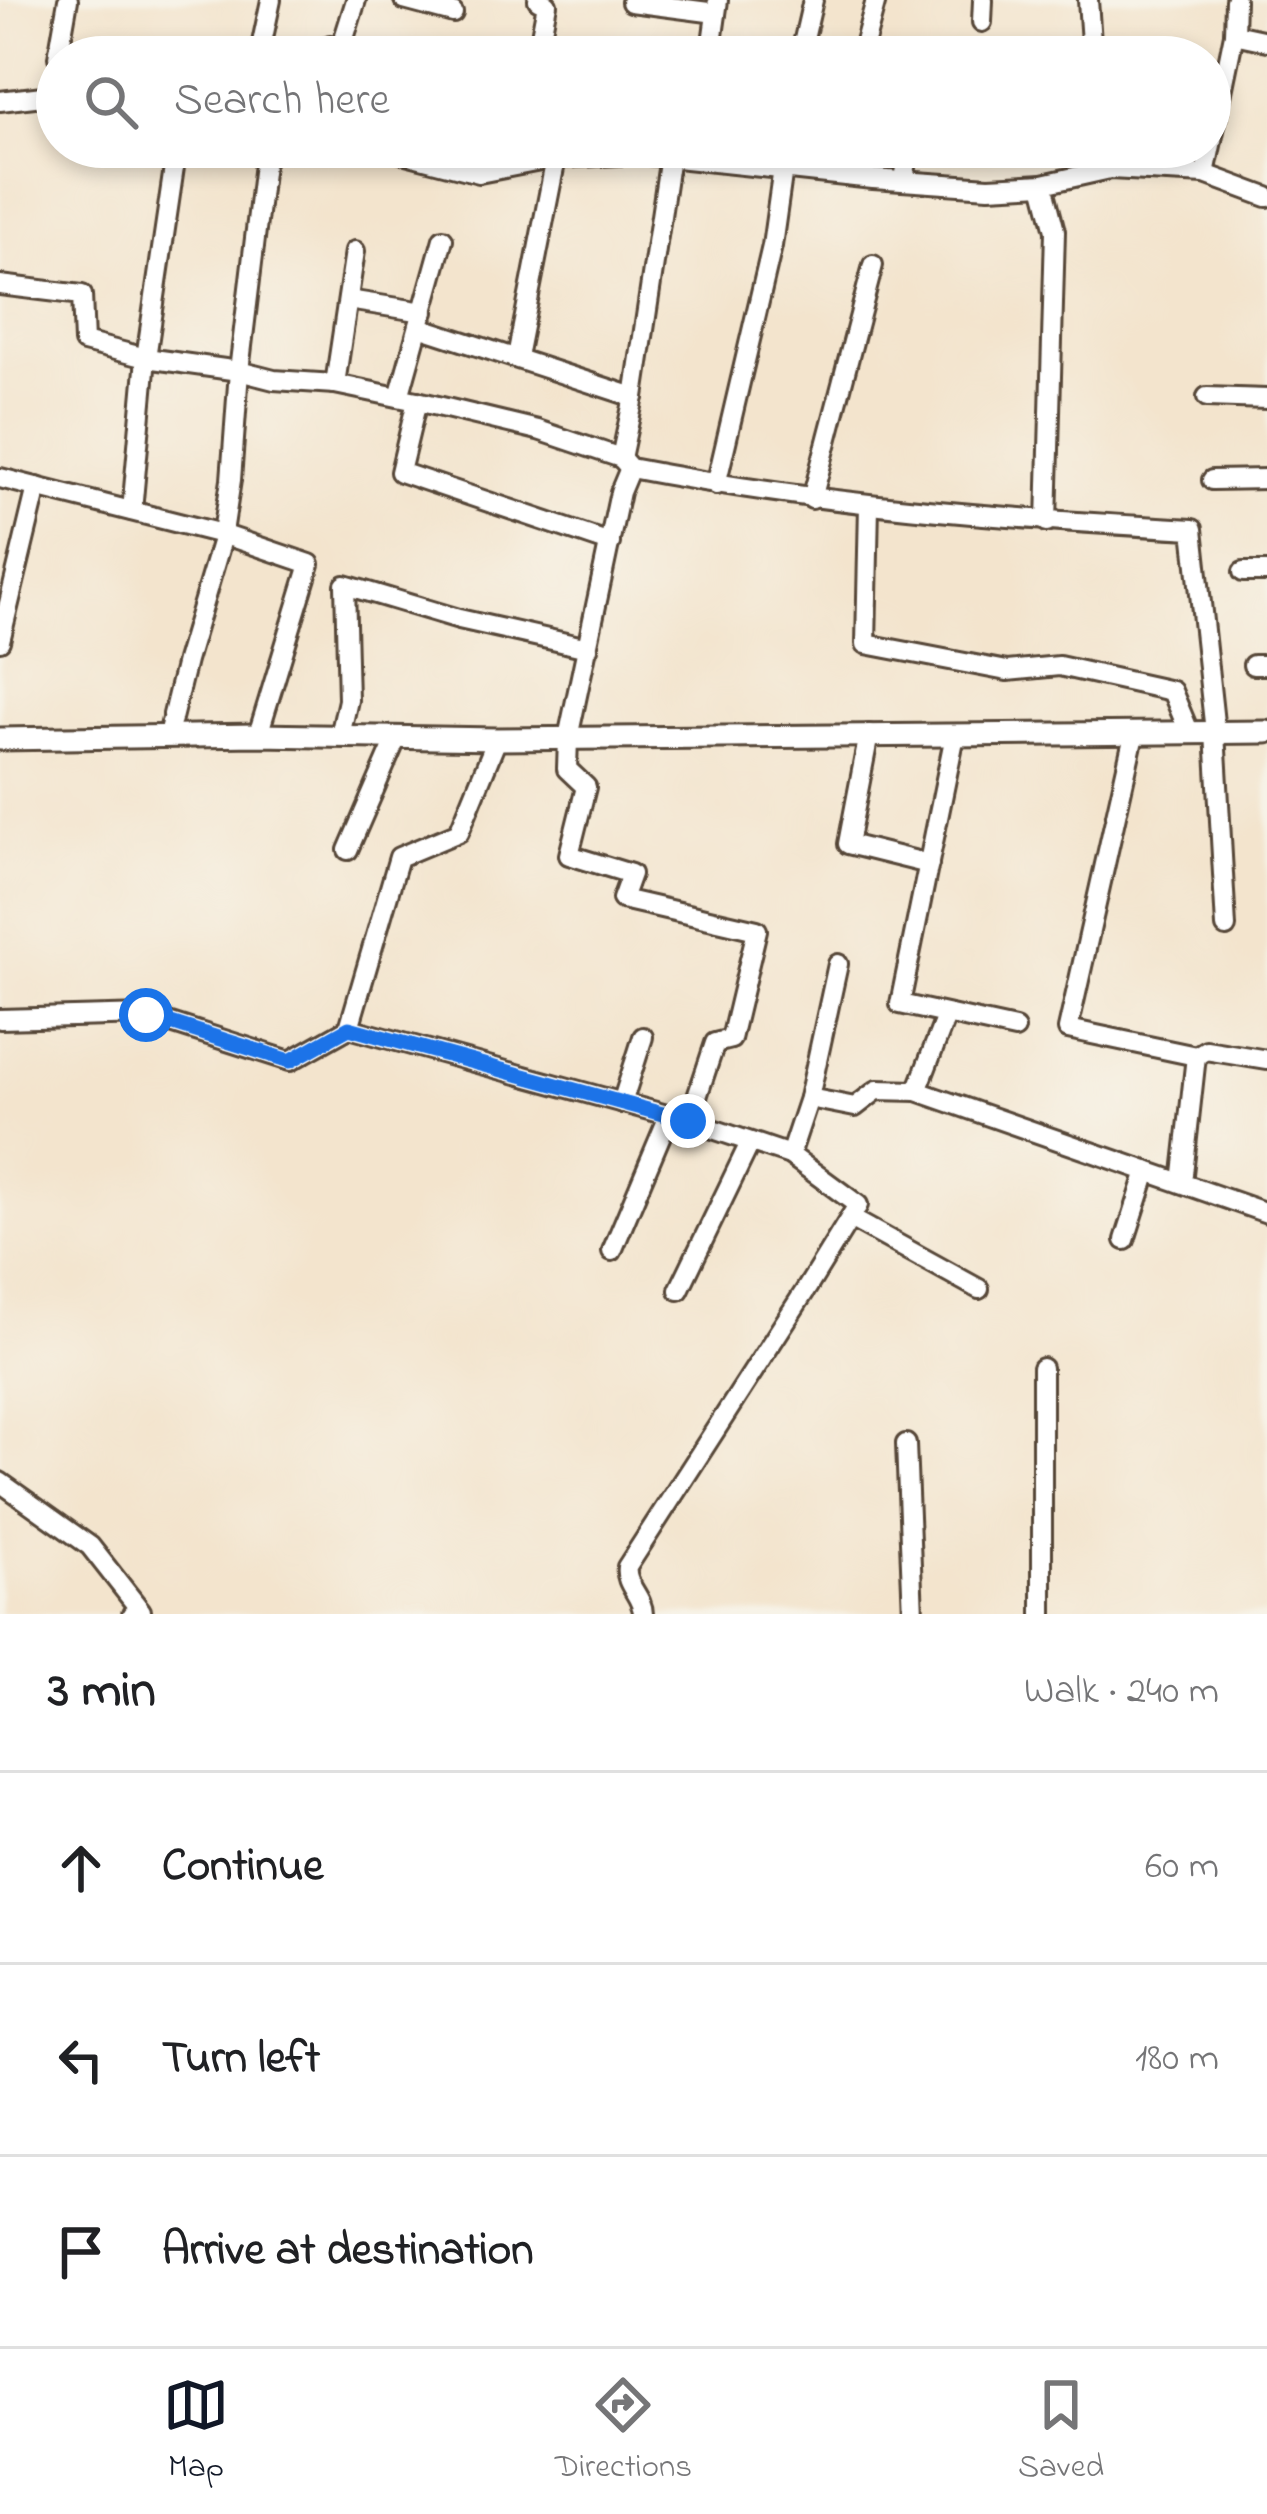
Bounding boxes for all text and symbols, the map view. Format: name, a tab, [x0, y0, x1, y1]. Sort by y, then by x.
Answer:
search box	[36, 36, 1231, 168]
icon: search	[78, 69, 144, 135]
text: Search here	[174, 69, 390, 135]
route start	[119, 988, 173, 1042]
route end	[661, 1094, 715, 1148]
text: 3 min	[48, 1655, 156, 1730]
text: Walk · 240 m	[1024, 1664, 1219, 1721]
icon: ahead	[48, 1835, 114, 1901]
text: Continue	[162, 1835, 323, 1901]
text: 60 m	[1145, 1839, 1219, 1896]
icon: left	[48, 2027, 114, 2093]
text: Turn left	[162, 2027, 320, 2093]
text: 180 m	[1135, 2031, 1219, 2088]
icon: arrive	[48, 2219, 114, 2285]
text: Arrive at destination	[162, 2219, 533, 2285]
tab: Map	[163, 2372, 229, 2492]
tab: Directions	[555, 2372, 692, 2492]
tab: Saved	[1018, 2372, 1104, 2492]

